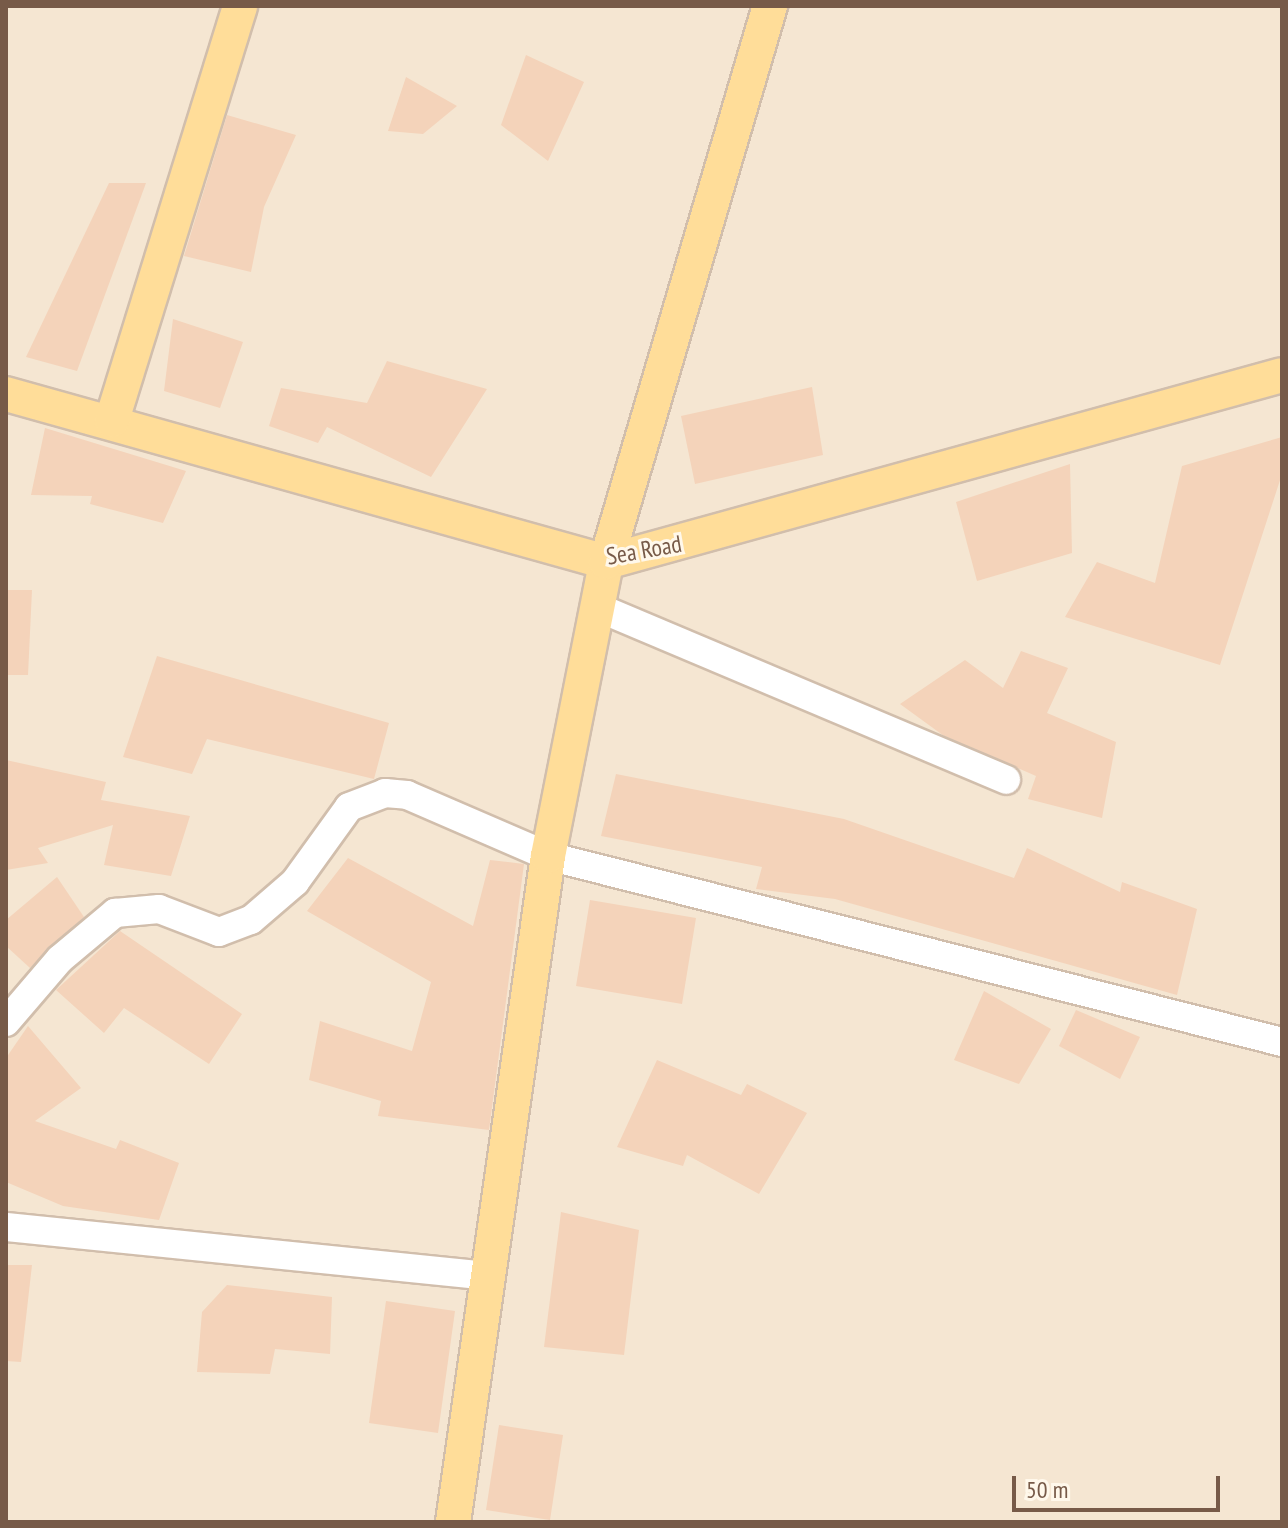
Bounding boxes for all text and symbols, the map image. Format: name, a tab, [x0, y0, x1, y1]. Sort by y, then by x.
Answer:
street label: Sea Road	[604, 529, 684, 571]
scale bar	[1016, 1460, 1224, 1510]
text: 50 m	[1026, 1474, 1068, 1505]

